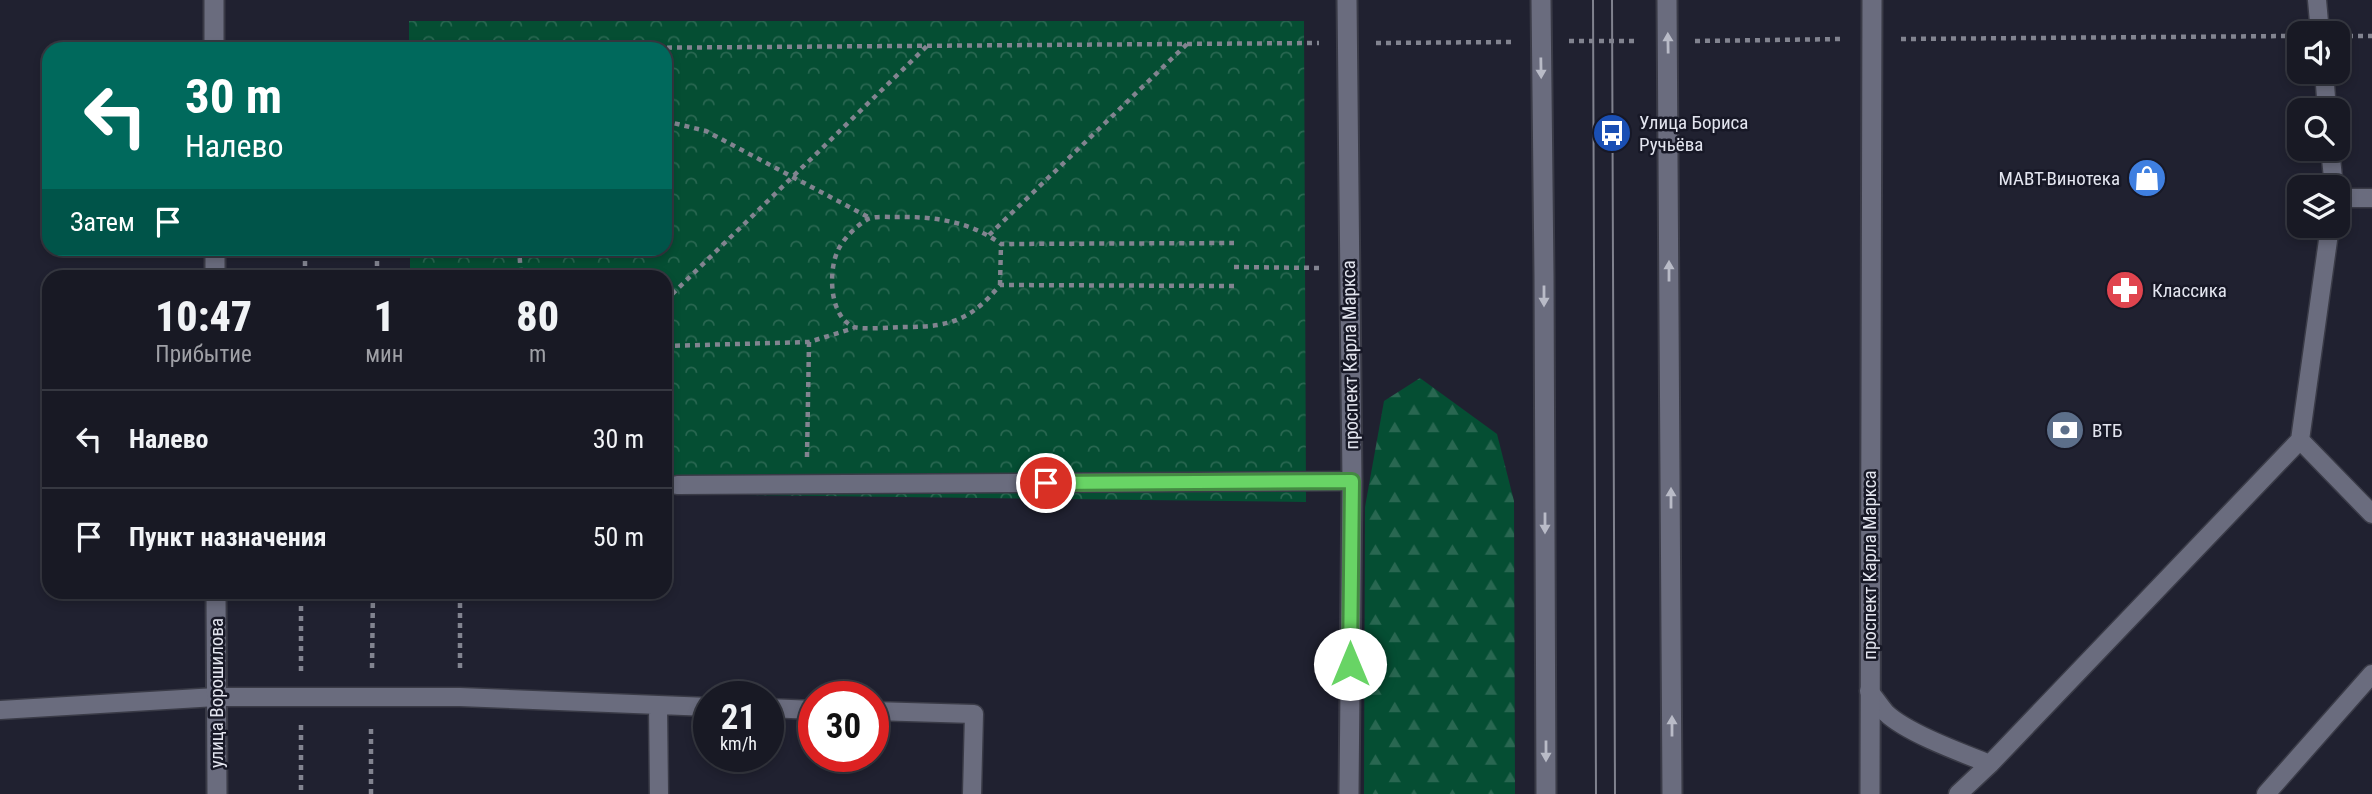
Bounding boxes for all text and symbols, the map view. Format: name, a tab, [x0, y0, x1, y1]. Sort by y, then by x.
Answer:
map controls	[2287, 21, 2350, 238]
button: sound	[2287, 21, 2350, 84]
one-way arrow	[1662, 32, 1674, 54]
one-way arrow	[1535, 57, 1547, 79]
text: 30 m	[185, 68, 282, 125]
icon: left	[70, 70, 161, 161]
button: search	[2287, 98, 2350, 161]
place label: Улица Бориса Ручьёва	[1639, 111, 1748, 156]
bus stop icon: Улица Бориса Ручьёва	[1591, 112, 1633, 154]
text: Налево	[185, 127, 284, 165]
shop icon: МАВТ-Винотека	[2126, 157, 2168, 199]
place label: МАВТ-Винотека	[1998, 167, 2120, 190]
button: layers	[2287, 175, 2350, 238]
icon: arrive	[149, 203, 187, 241]
text: Затем	[70, 207, 135, 237]
street label: проспект Карла Маркса	[1337, 260, 1363, 450]
one-way arrow	[1663, 260, 1675, 282]
pharmacy icon: Классика	[2104, 269, 2146, 311]
place label: Классика	[2152, 279, 2227, 302]
one-way arrow	[1538, 285, 1550, 307]
text: 10:47	[155, 292, 252, 341]
text: 1	[374, 292, 395, 341]
text: 80	[516, 292, 559, 341]
text: Прибытие	[155, 341, 252, 368]
text: мин	[365, 341, 403, 368]
text: m	[529, 341, 546, 368]
bank icon: ВТБ	[2044, 409, 2086, 451]
place label: ВТБ	[2092, 419, 2122, 442]
icon: left	[70, 420, 108, 458]
text: Налево	[129, 424, 209, 454]
text: 30 m	[593, 424, 644, 454]
pin	[1016, 453, 1076, 513]
icon: arrive	[1027, 464, 1065, 502]
street label: проспект Карла Маркса	[1858, 470, 1881, 660]
one-way arrow	[1665, 487, 1677, 509]
one-way arrow	[1539, 512, 1551, 534]
icon: arrive	[70, 518, 108, 556]
text: Пункт назначения	[129, 522, 327, 552]
text: 50 m	[593, 522, 644, 552]
street label: улица Ворошилова	[205, 618, 228, 768]
position arrow	[1313, 627, 1387, 701]
speed limit sign: 30	[798, 681, 889, 772]
text: 21	[721, 697, 756, 738]
one-way arrow	[1666, 715, 1678, 737]
text: km/h	[720, 733, 757, 754]
one-way arrow	[1540, 740, 1552, 762]

